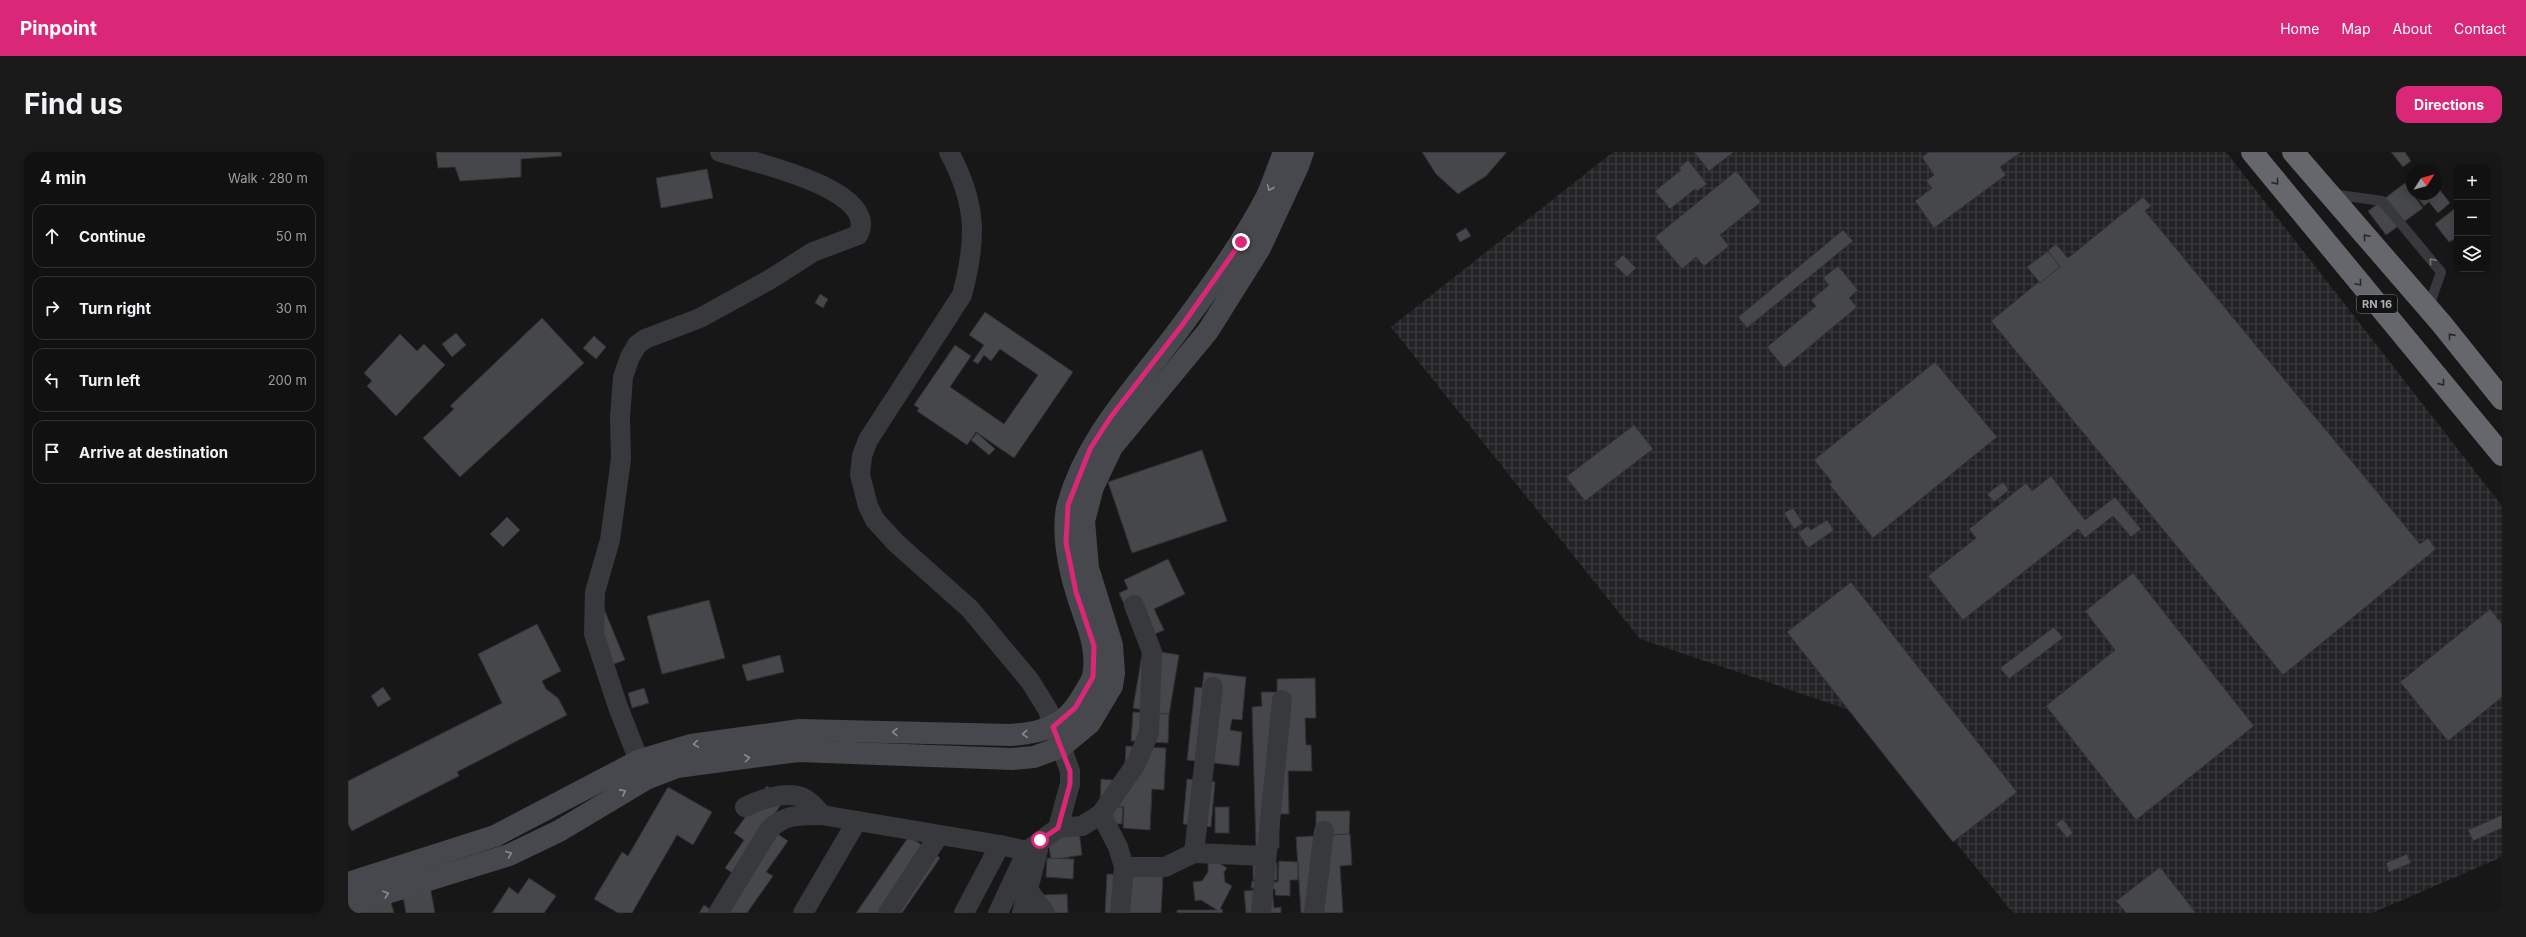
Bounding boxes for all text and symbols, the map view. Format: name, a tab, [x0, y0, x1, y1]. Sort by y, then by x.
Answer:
text: Pinpoint	[20, 17, 97, 40]
text: Home	[2280, 20, 2319, 37]
text: Map	[2341, 20, 2371, 37]
text: About	[2393, 20, 2432, 37]
text: Contact	[2454, 20, 2506, 37]
button: Directions	[2396, 86, 2502, 123]
text: Find us	[24, 87, 123, 121]
north arrow	[2406, 164, 2442, 200]
map controls	[2454, 164, 2490, 272]
button: +	[2454, 164, 2490, 200]
text: 4 min	[40, 168, 86, 188]
text: Walk · 280 m	[228, 170, 308, 186]
one-way arrow	[2272, 178, 2279, 185]
one-way arrow	[1266, 185, 1274, 192]
button: −	[2454, 200, 2490, 236]
icon: ahead	[41, 225, 63, 247]
text: Continue	[79, 227, 146, 246]
text: 50 m	[276, 228, 307, 244]
route end	[1232, 233, 1250, 251]
one-way arrow	[2364, 234, 2371, 242]
button: layers	[2454, 236, 2490, 272]
one-way arrow	[2430, 259, 2437, 266]
one-way arrow	[2354, 278, 2361, 285]
road number: RN 16	[2357, 295, 2397, 313]
icon: right	[41, 297, 63, 319]
text: Turn right	[79, 299, 151, 318]
text: 30 m	[276, 300, 307, 316]
one-way arrow	[2448, 333, 2455, 340]
icon: left	[41, 369, 63, 391]
text: Turn left	[79, 371, 140, 390]
text: 200 m	[268, 372, 307, 388]
one-way arrow	[2437, 378, 2444, 385]
icon: arrive	[41, 441, 63, 463]
text: Arrive at destination	[79, 443, 228, 462]
one-way arrow	[892, 728, 898, 736]
one-way arrow	[1022, 730, 1028, 739]
one-way arrow	[693, 739, 699, 748]
one-way arrow	[744, 754, 750, 763]
one-way arrow	[619, 789, 626, 796]
route start	[1031, 831, 1049, 849]
one-way arrow	[506, 851, 513, 859]
one-way arrow	[382, 890, 389, 899]

